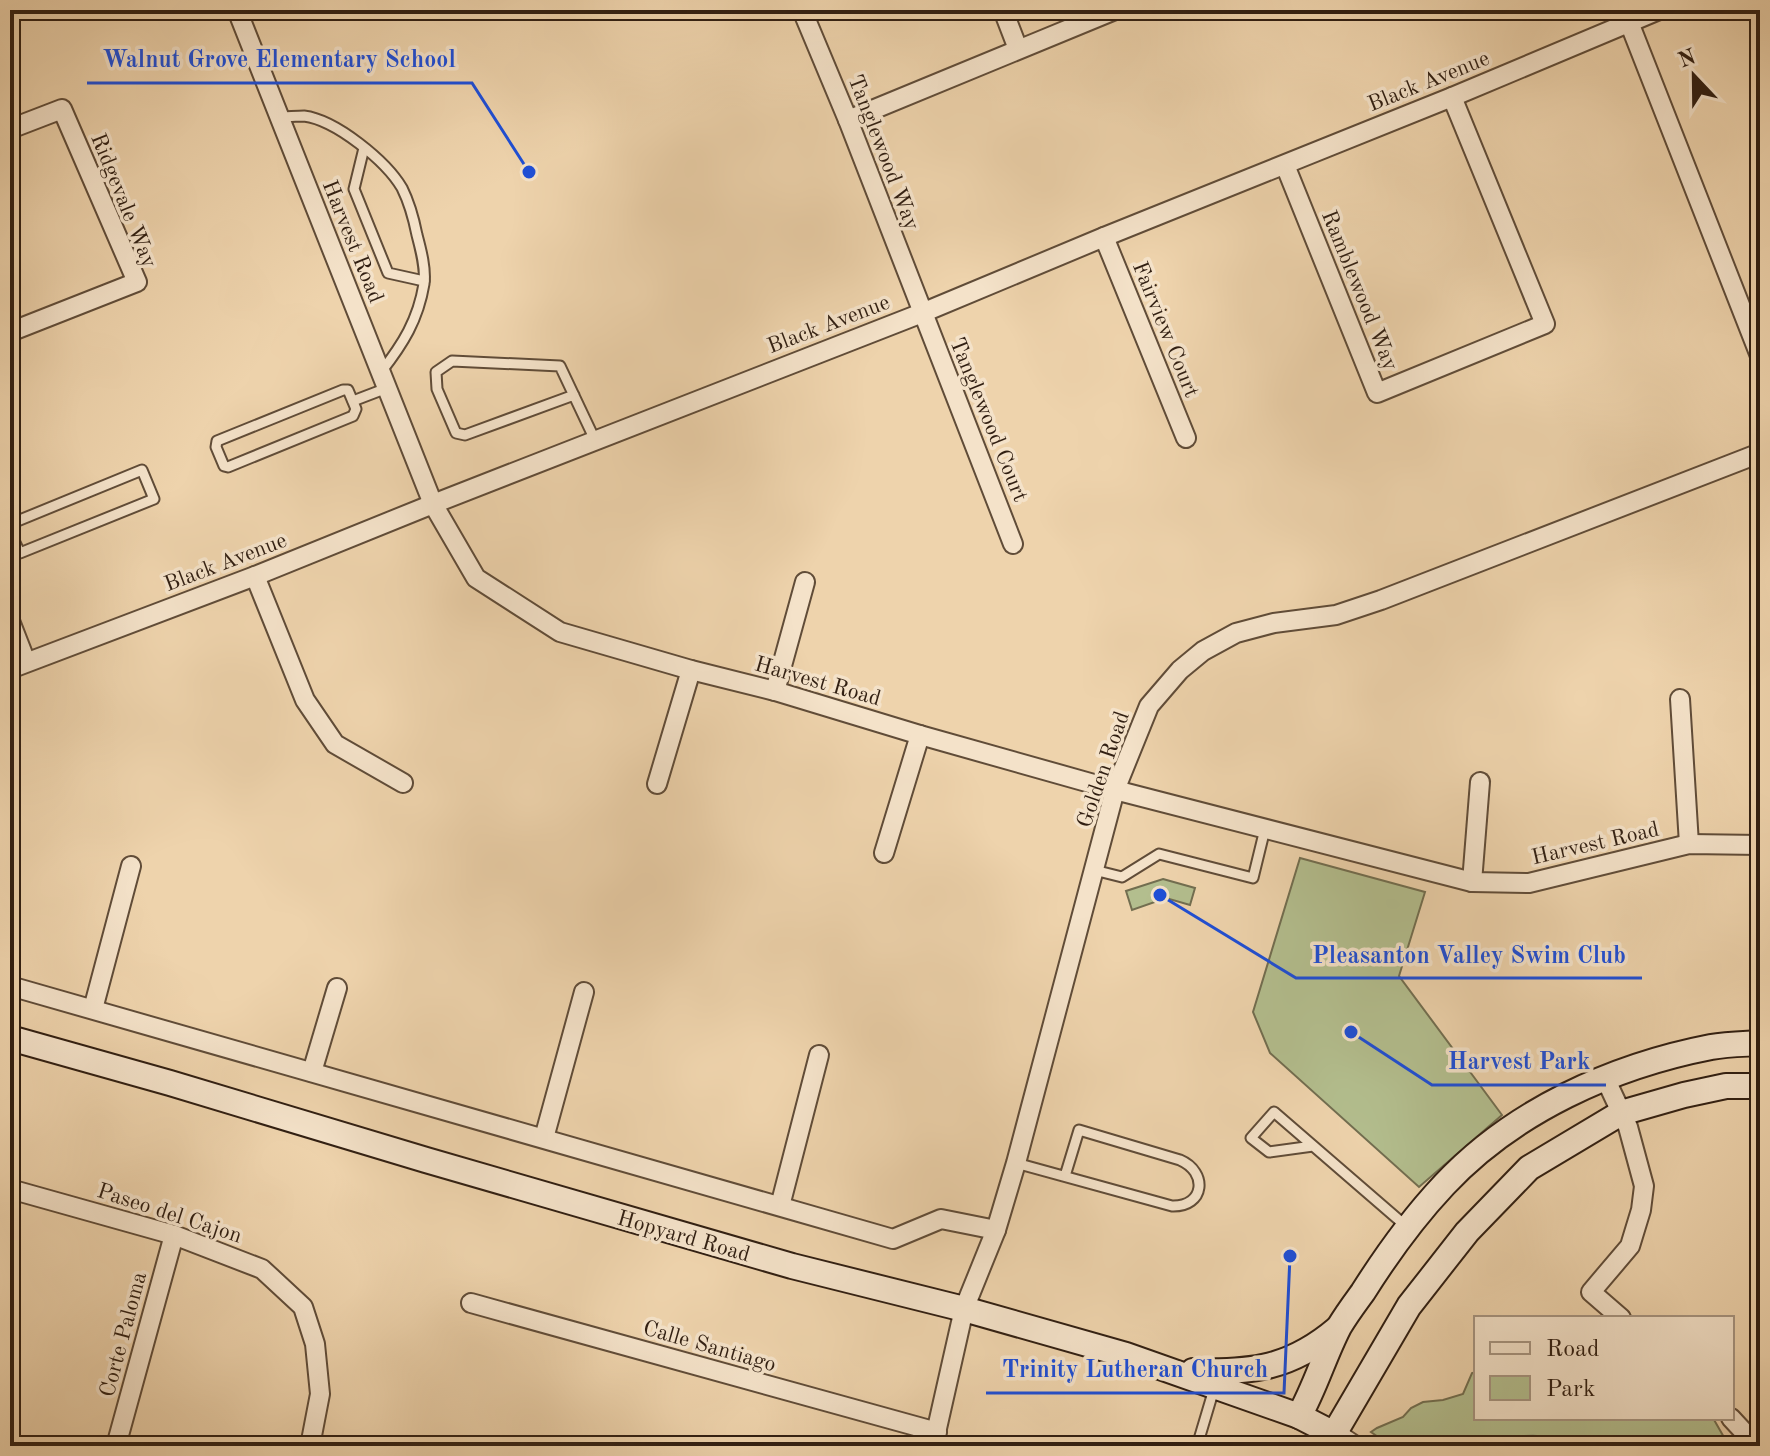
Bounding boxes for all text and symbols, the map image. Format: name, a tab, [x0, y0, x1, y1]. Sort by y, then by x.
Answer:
callout: Walnut Grove Elementary School	[87, 35, 472, 83]
north arrow	[1654, 36, 1734, 116]
text: N	[1675, 46, 1699, 73]
street label: Black Avenue	[1365, 47, 1493, 116]
text: Walnut Grove Elementary School	[102, 49, 456, 73]
street label: Tanglewood Way	[843, 72, 923, 234]
street label: Ridgevale Way	[86, 130, 160, 272]
street label: Harvest Road	[318, 177, 387, 306]
street label: Ramblewood Way	[1317, 207, 1401, 374]
street label: Fairview Court	[1128, 259, 1202, 401]
street label: Black Avenue	[765, 291, 893, 358]
street label: Tanglewood Court	[945, 335, 1031, 505]
street label: Black Avenue	[162, 529, 290, 596]
street label: Harvest Road	[752, 653, 883, 710]
street label: Golden Road	[1074, 709, 1134, 831]
street label: Harvest Road	[1529, 819, 1661, 869]
callout: Pleasanton Valley Swim Club	[1296, 930, 1642, 978]
text: Pleasanton Valley Swim Club	[1312, 945, 1626, 969]
callout: Harvest Park	[1432, 1037, 1606, 1085]
text: Harvest Park	[1448, 1051, 1590, 1075]
street label: Paseo del Cajon	[94, 1180, 245, 1248]
street label: Hopyard Road	[614, 1207, 752, 1266]
street label: Corte Paloma	[97, 1269, 151, 1400]
legend	[1474, 1316, 1734, 1420]
street label: Calle Santiago	[640, 1317, 779, 1376]
text: Road	[1546, 1338, 1599, 1362]
callout: Trinity Lutheran Church	[986, 1345, 1284, 1393]
text: Trinity Lutheran Church	[1002, 1359, 1268, 1383]
text: Park	[1546, 1378, 1595, 1402]

